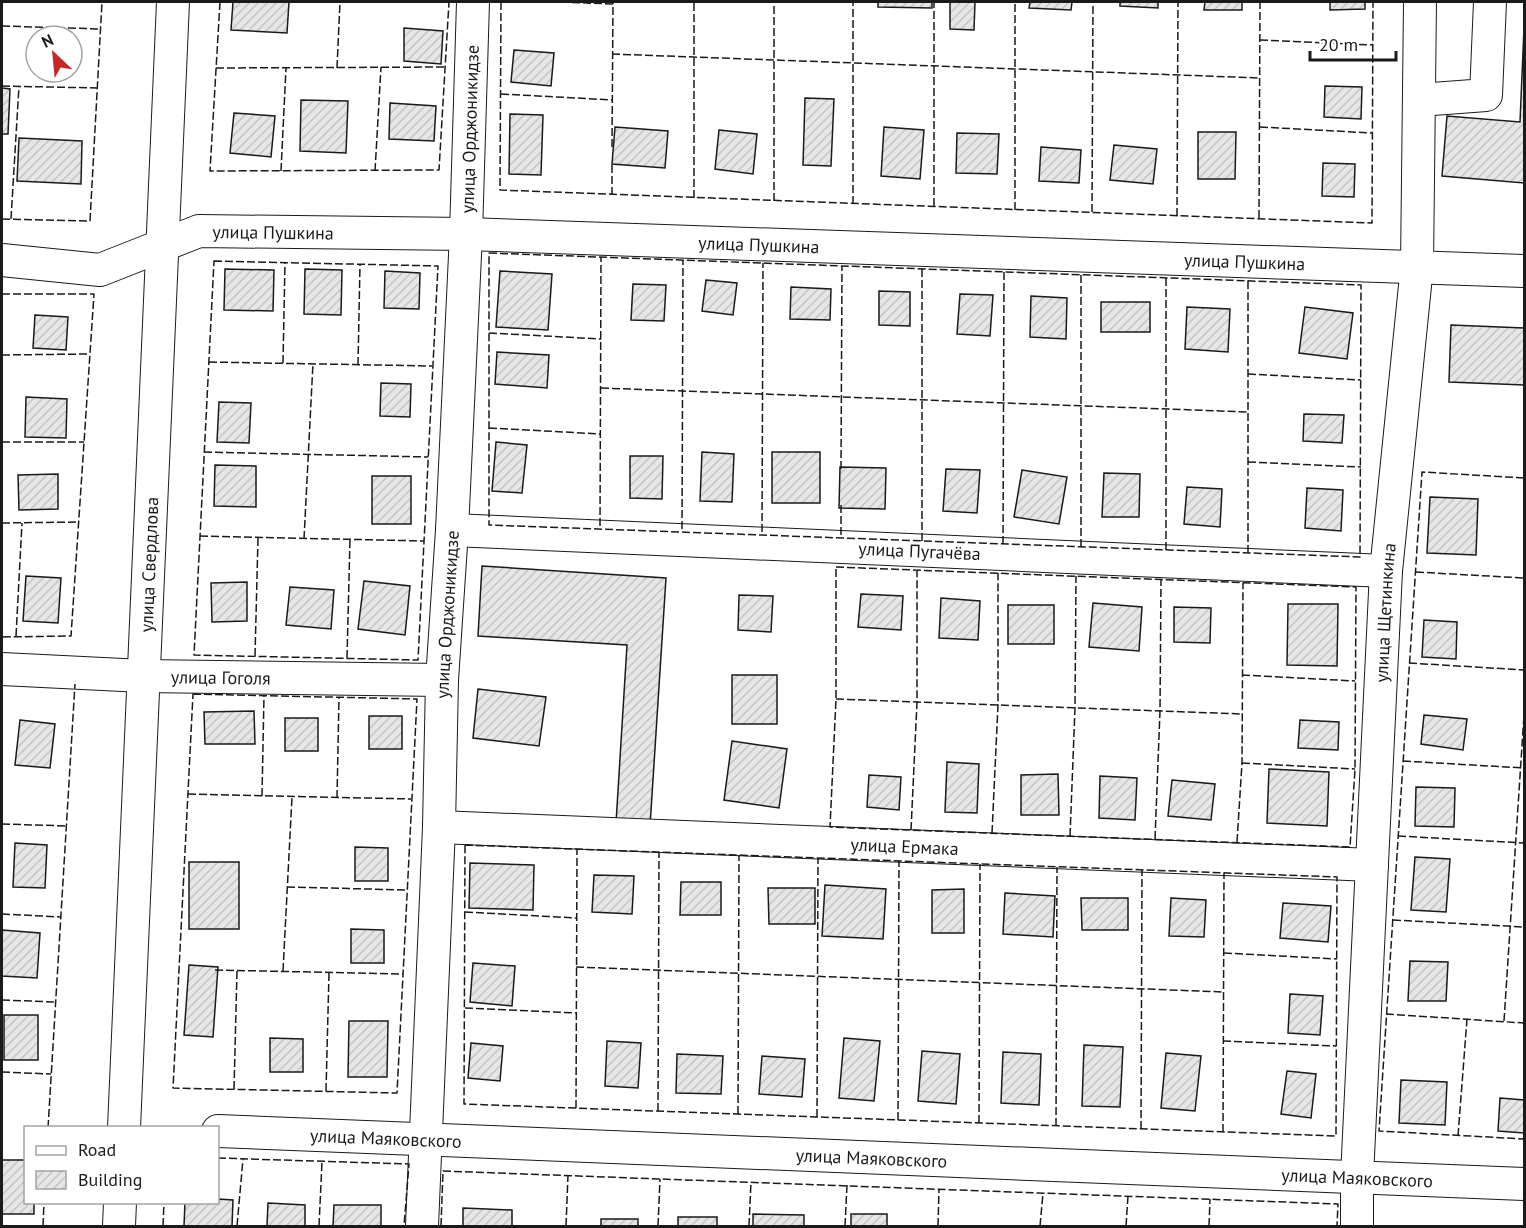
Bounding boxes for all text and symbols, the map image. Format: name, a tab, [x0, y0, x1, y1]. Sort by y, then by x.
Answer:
north arrow	[24, 24, 84, 84]
scale bar	[1310, 24, 1396, 62]
text: N	[38, 29, 57, 52]
text: 20 m	[1319, 33, 1358, 56]
street label: улица Орджоникидзе	[455, 44, 483, 214]
street label: улица Пушкина	[212, 220, 334, 244]
street label: улица Пушкина	[698, 231, 820, 258]
street label: улица Пушкина	[1184, 248, 1306, 275]
street label: улица Свердлова	[134, 496, 163, 633]
street label: улица Орджоникидзе	[430, 530, 463, 699]
street label: улица Пугачёва	[858, 536, 981, 565]
street label: улица Щетинкина	[1369, 542, 1400, 683]
street label: улица Гоголя	[171, 665, 271, 689]
street label: улица Ермака	[850, 832, 959, 860]
street label: улица Маяковского	[310, 1123, 462, 1152]
legend	[24, 1126, 219, 1204]
text: Road	[78, 1138, 116, 1161]
street label: улица Маяковского	[795, 1143, 948, 1172]
street label: улица Маяковского	[1281, 1163, 1433, 1192]
text: Building	[78, 1168, 142, 1191]

